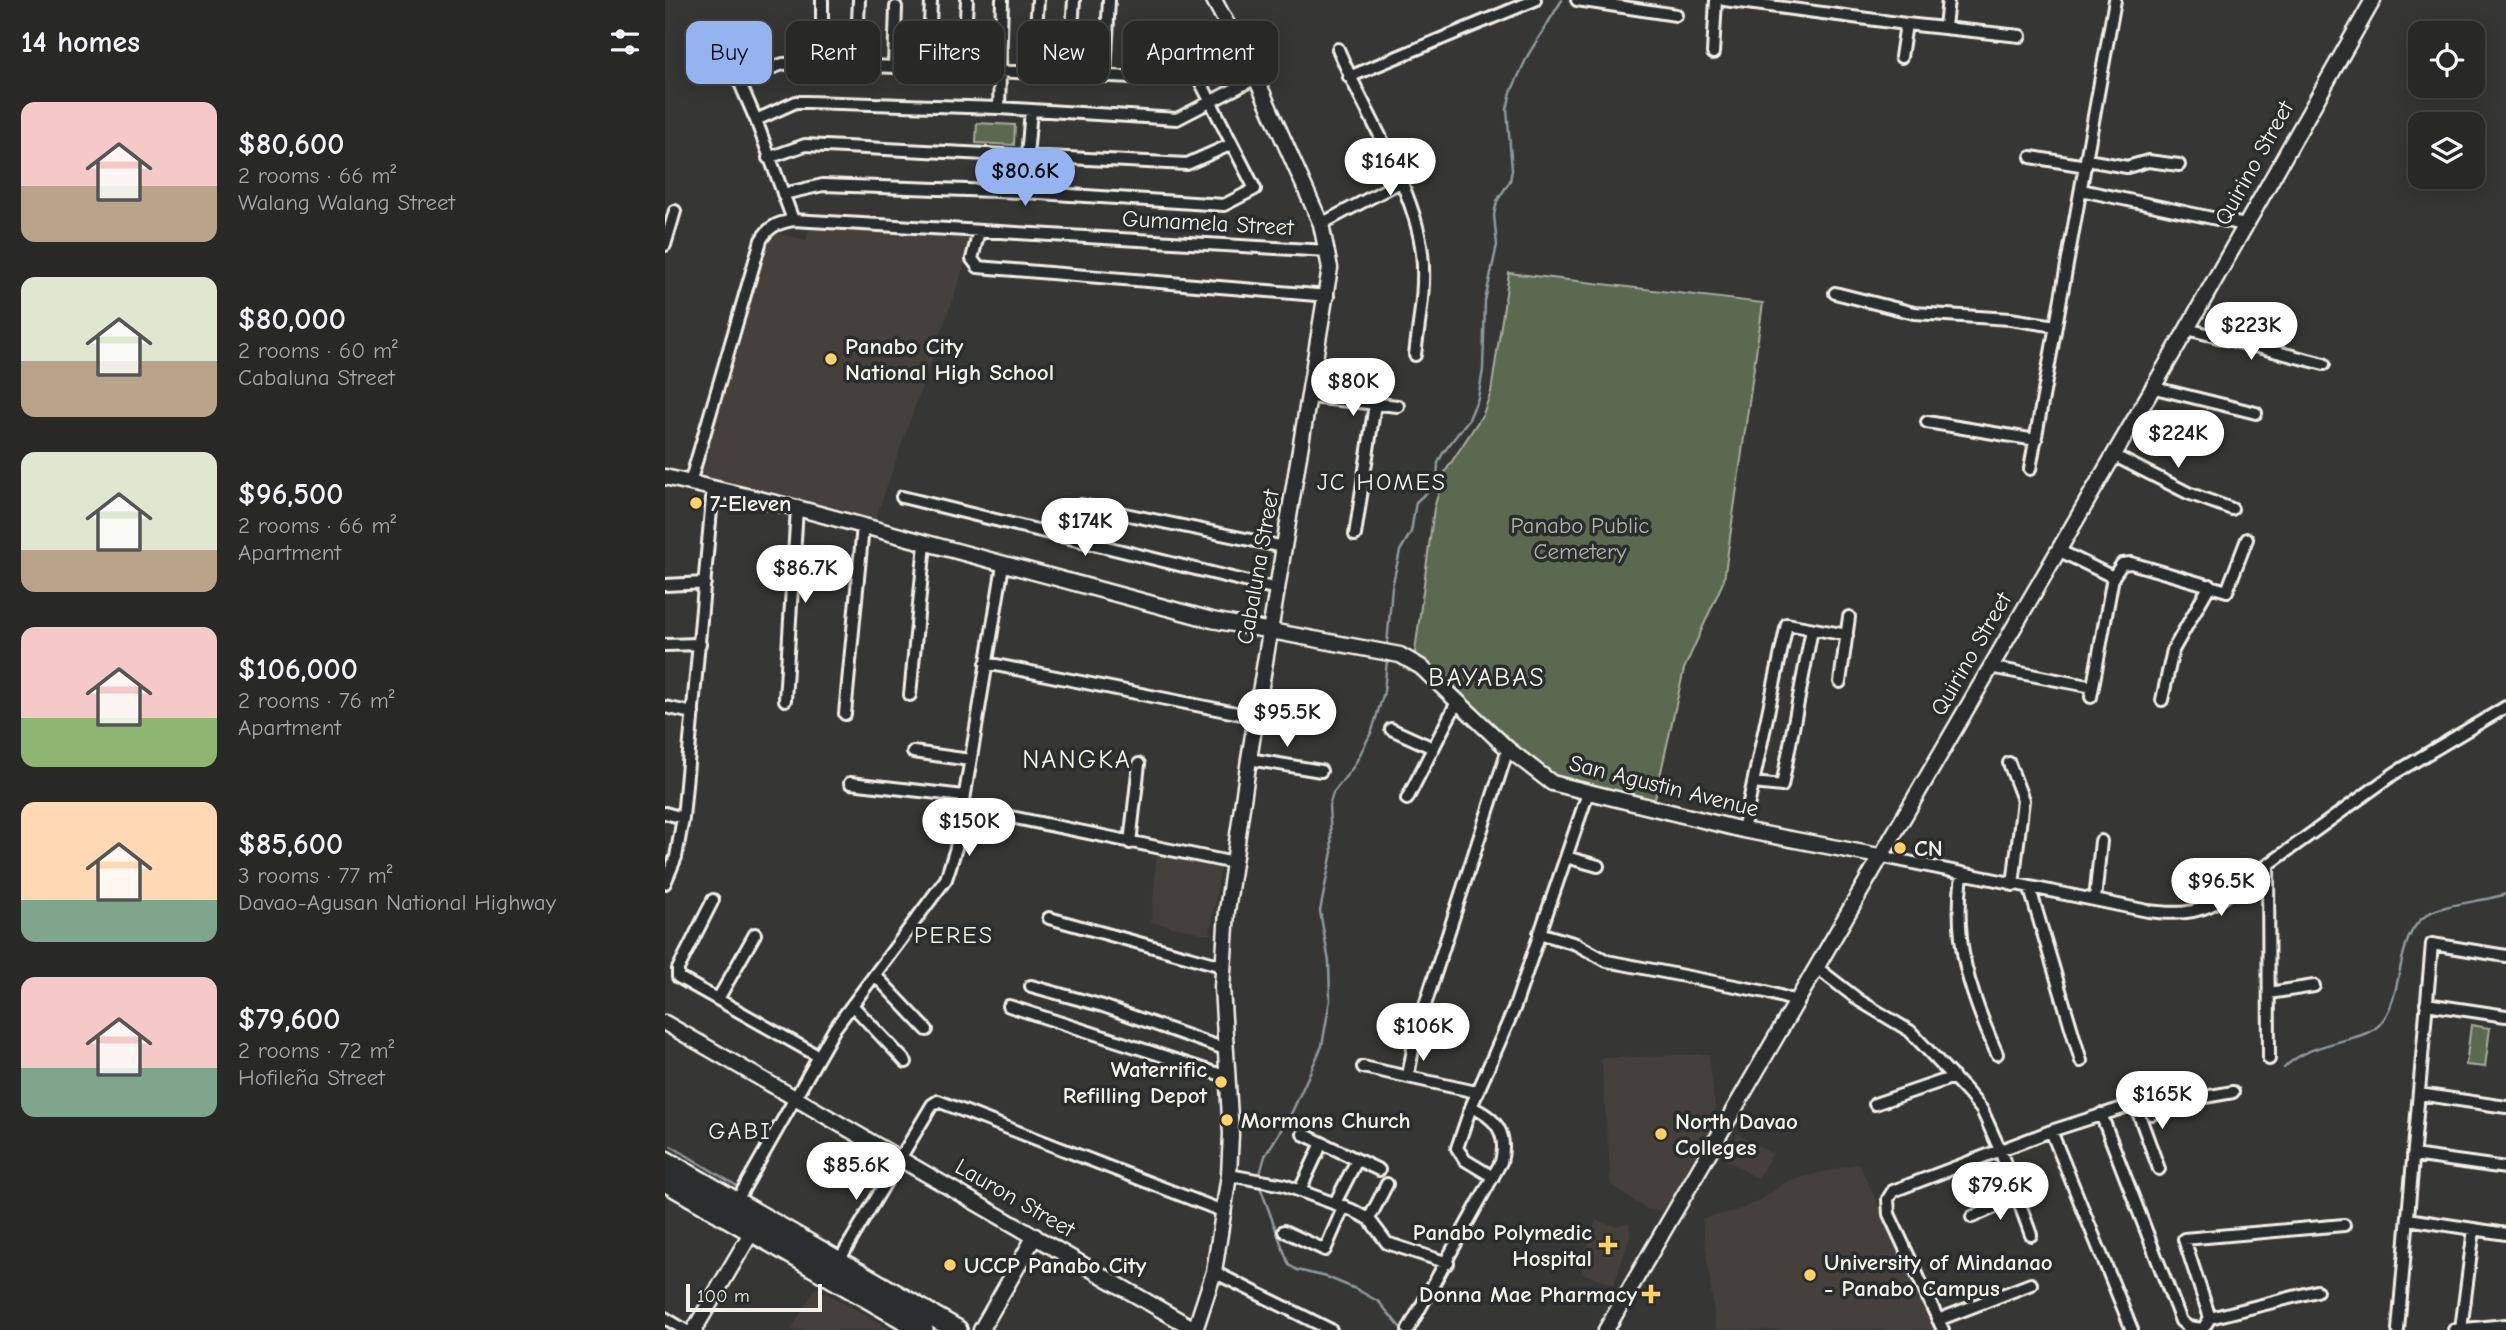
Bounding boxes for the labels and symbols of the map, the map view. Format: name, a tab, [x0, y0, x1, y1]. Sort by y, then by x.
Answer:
street label: Quirino Street	[2209, 95, 2300, 230]
pin: $164K	[1341, 138, 1439, 198]
pin: $80.6K	[968, 148, 1082, 208]
street label: Gumamela Street	[1121, 205, 1296, 241]
pin: $223K	[2202, 302, 2300, 362]
place label: Panabo City National High School	[845, 333, 1054, 386]
marker: Panabo City National High School	[823, 351, 839, 367]
pin: $80K	[1312, 358, 1394, 418]
pin: $224K	[2129, 410, 2227, 470]
district label: JC HOMES	[1317, 468, 1447, 496]
street label: Cabaluna Street	[1231, 486, 1285, 647]
place label: 7-Eleven	[710, 490, 791, 517]
marker: 7-Eleven	[688, 495, 704, 511]
pin: $174K	[1036, 498, 1134, 558]
park label: Panabo Public Cemetery	[1511, 512, 1649, 565]
pin: $86.7K	[748, 546, 862, 605]
street label: Quirino Street	[1925, 586, 2018, 720]
district label: BAYABAS	[1428, 663, 1546, 693]
pin: $95.5K	[1230, 690, 1344, 749]
district label: NANGKA	[1022, 745, 1132, 775]
street label: San Agustin Avenue	[1567, 749, 1761, 823]
pin: $150K	[920, 798, 1018, 858]
place label: CN	[1914, 835, 1943, 862]
marker: CN	[1892, 840, 1908, 856]
pin: $96.5K	[2164, 858, 2278, 918]
district label: PERES	[914, 921, 994, 949]
pin: $106K	[1374, 1004, 1472, 1063]
place label: Waterrific Refilling Depot	[1063, 1056, 1207, 1109]
pin: $165K	[2113, 1072, 2211, 1131]
marker: Waterrific Refilling Depot	[1213, 1074, 1229, 1090]
place label: Mormons Church	[1241, 1107, 1411, 1134]
place label: North Davao Colleges	[1675, 1108, 1798, 1161]
marker: Mormons Church	[1219, 1112, 1235, 1128]
district label: GABI	[708, 1117, 772, 1145]
marker: North Davao Colleges	[1653, 1126, 1669, 1142]
pin: $85.6K	[799, 1142, 913, 1202]
street label: Lauron Street	[950, 1153, 1081, 1244]
pin: $79.6K	[1943, 1162, 2057, 1222]
place label: Panabo Polymedic Hospital	[1413, 1219, 1592, 1272]
marker: Panabo Polymedic Hospital	[1598, 1235, 1618, 1255]
place label: University of Mindanao - Panabo Campus	[1824, 1249, 2053, 1302]
place label: UCCP Panabo City	[964, 1252, 1147, 1279]
marker: UCCP Panabo City	[942, 1257, 958, 1273]
marker: University of Mindanao - Panabo Campus	[1802, 1267, 1818, 1283]
scale bar	[686, 1281, 823, 1313]
place label: Donna Mae Pharmacy	[1419, 1281, 1637, 1308]
marker: Donna Mae Pharmacy	[1643, 1286, 1659, 1302]

